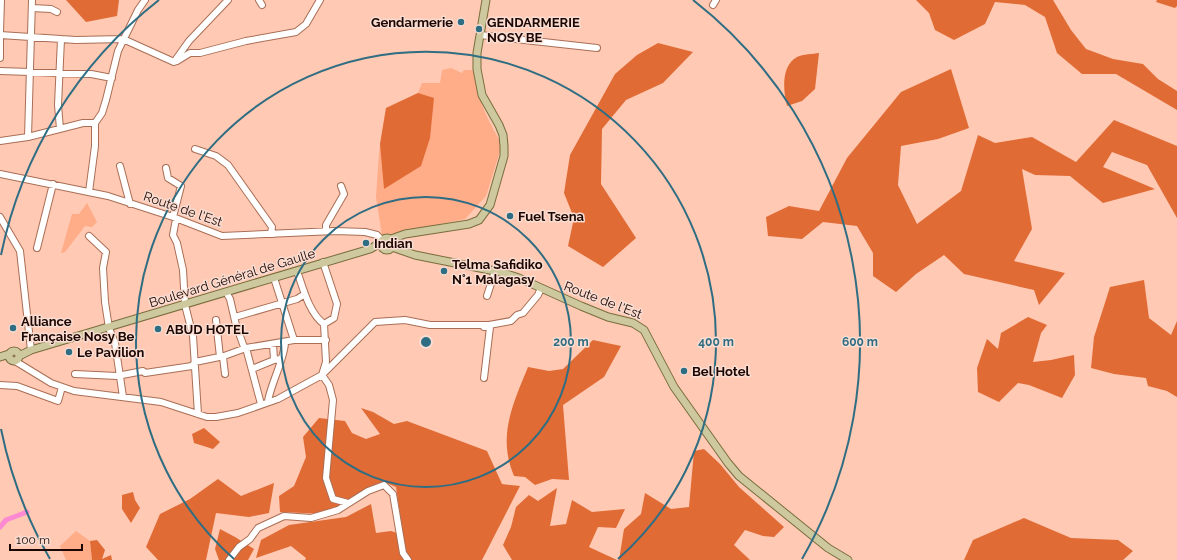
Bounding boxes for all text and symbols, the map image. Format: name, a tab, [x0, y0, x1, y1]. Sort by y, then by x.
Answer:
place label: Gendarmerie	[371, 15, 453, 30]
place label: GENDARMERIE NOSY BE	[487, 15, 580, 45]
marker: Gendarmerie	[456, 17, 466, 27]
marker: GENDARMERIE NOSY BE	[474, 24, 484, 34]
street label: Route de l'Est	[142, 188, 225, 230]
place label: Fuel Tsena	[518, 209, 585, 224]
marker: Fuel Tsena	[505, 211, 515, 221]
place label: Indian	[374, 236, 413, 251]
marker: Indian	[361, 238, 371, 248]
street label: Boulevard Général de Gaulle	[147, 245, 317, 310]
place label: Telma Safidiko N°1 Malagasy	[452, 257, 543, 287]
marker: Telma Safidiko N°1 Malagasy	[439, 266, 449, 276]
street label: Route de l'Est	[562, 278, 645, 322]
place label: Alliance Française Nosy Be	[21, 314, 135, 344]
place label: ABUD HOTEL	[166, 322, 249, 337]
marker: Alliance Française Nosy Be	[8, 323, 18, 333]
marker: ABUD HOTEL	[153, 324, 163, 334]
centre of rings	[419, 335, 433, 349]
text: 200 m	[553, 335, 589, 349]
text: 400 m	[698, 335, 734, 349]
text: 600 m	[842, 335, 878, 349]
place label: Le Pavilion	[77, 345, 144, 360]
marker: Le Pavilion	[64, 347, 74, 357]
place label: Bel Hotel	[692, 364, 751, 379]
marker: Bel Hotel	[679, 366, 689, 376]
scale bar	[10, 526, 82, 552]
text: 100 m	[16, 533, 50, 547]

